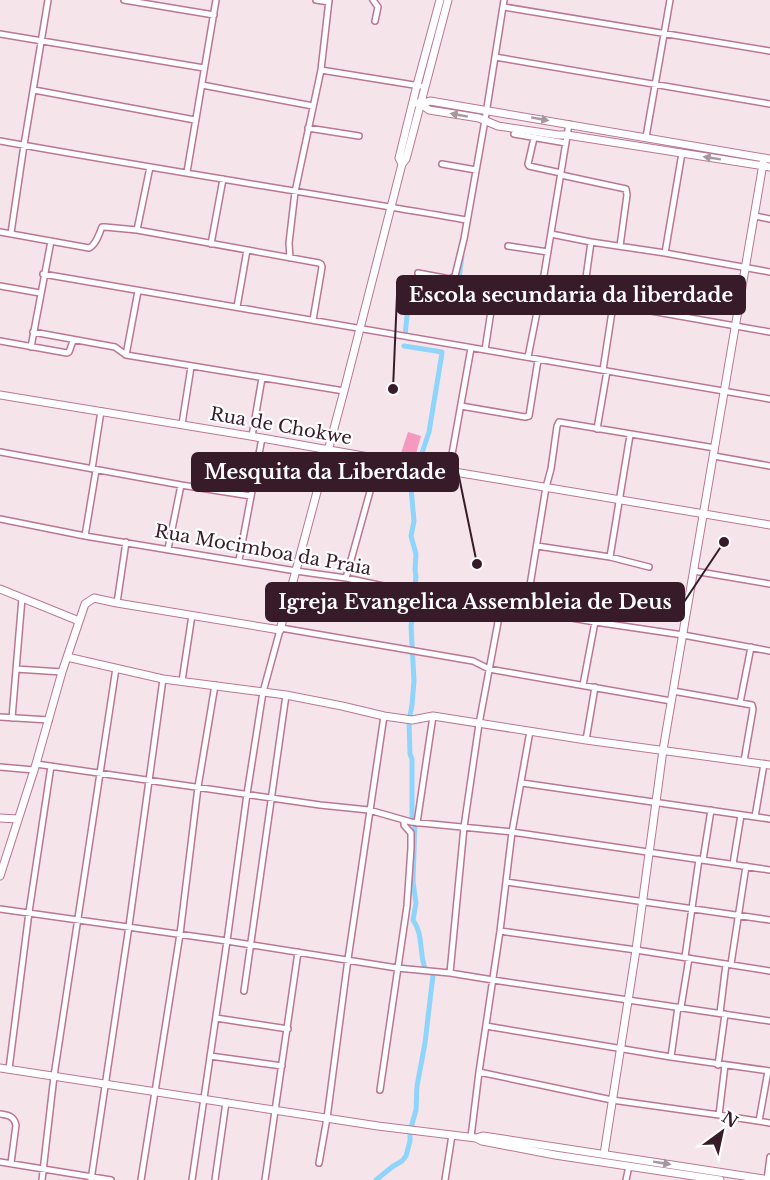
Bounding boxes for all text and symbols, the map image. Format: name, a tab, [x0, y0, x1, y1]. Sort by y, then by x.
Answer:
one-way arrow	[449, 110, 468, 119]
one-way arrow	[531, 115, 550, 124]
one-way arrow	[703, 153, 722, 162]
callout: Escola secundaria da liberdade	[397, 276, 745, 314]
text: Escola secundaria da liberdade	[409, 283, 733, 307]
street label: Rua de Chokwe	[208, 403, 354, 449]
callout: Mesquita da Liberdade	[192, 453, 458, 491]
text: Mesquita da Liberdade	[204, 460, 446, 484]
street label: Rua Mocimboa da Praia	[153, 520, 373, 580]
callout: Igreja Evangelica Assembleia de Deus	[266, 583, 684, 621]
text: Igreja Evangelica Assembleia de Deus	[278, 590, 672, 614]
north arrow	[692, 1102, 752, 1162]
text: N	[718, 1107, 742, 1132]
one-way arrow	[652, 1158, 671, 1167]

